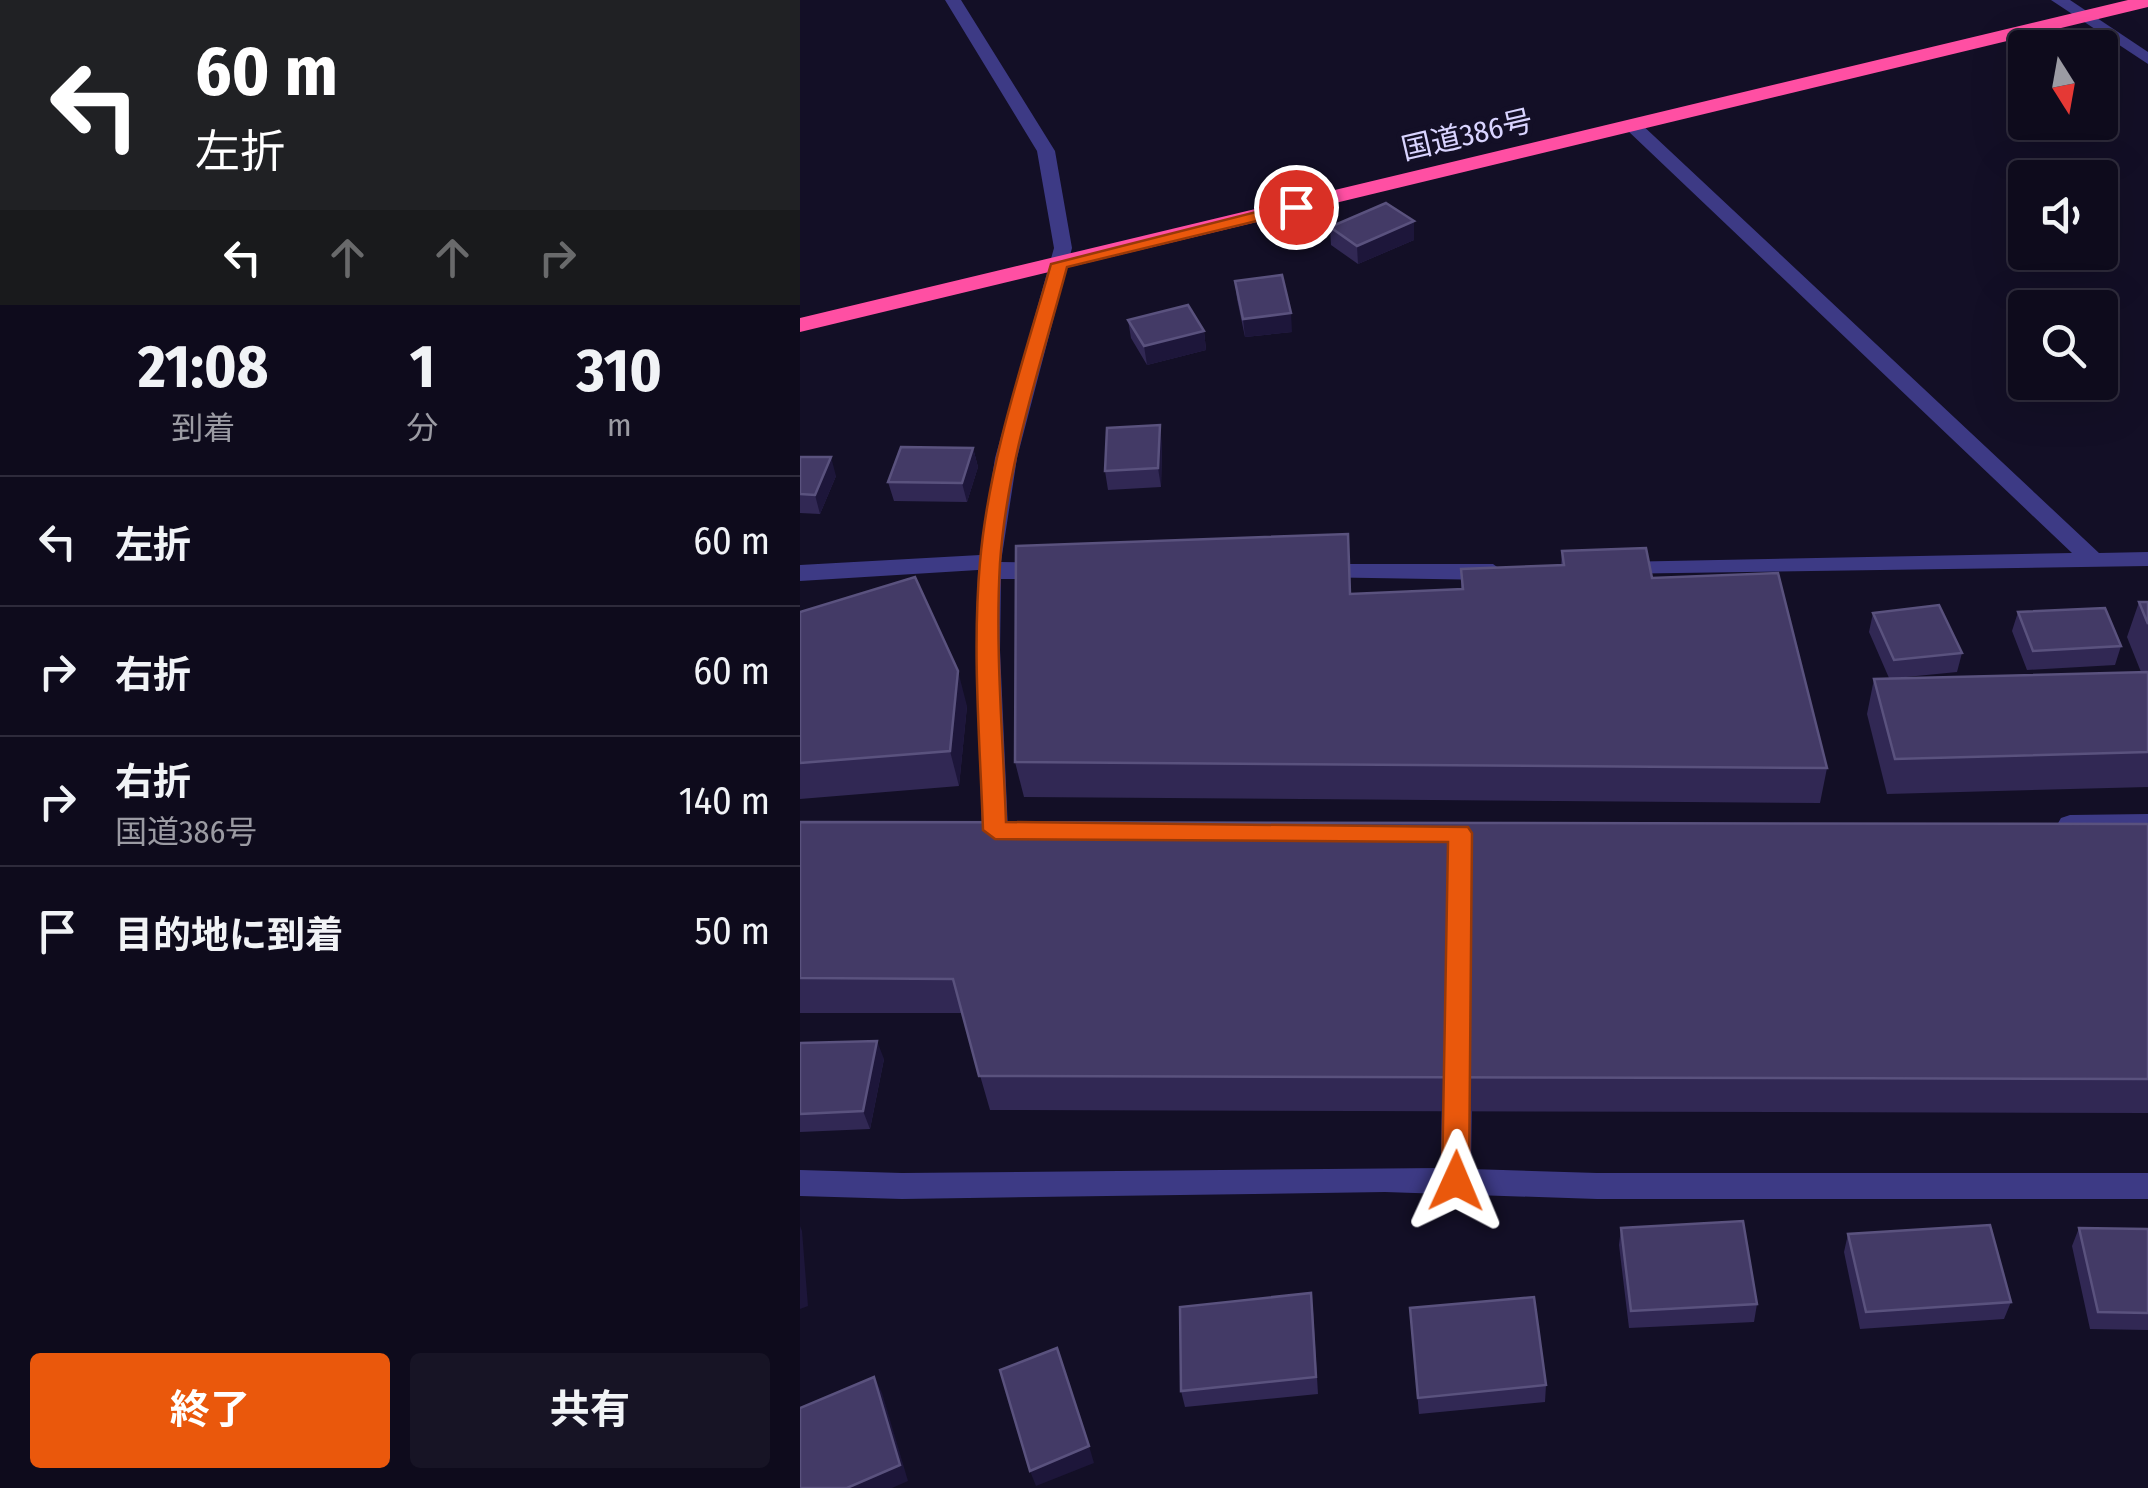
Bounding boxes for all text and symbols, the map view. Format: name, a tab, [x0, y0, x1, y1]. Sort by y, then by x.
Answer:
text: 60 m	[195, 30, 338, 114]
north arrow	[2008, 30, 2118, 140]
map controls	[2008, 30, 2118, 400]
icon: left	[30, 40, 160, 170]
street label: 国道386号	[1398, 102, 1536, 168]
text: 左折	[195, 125, 285, 179]
button: sound	[2008, 160, 2118, 270]
pin	[1254, 165, 1339, 250]
icon: arrive	[1269, 180, 1324, 235]
icon: left	[215, 230, 270, 285]
icon: ahead	[320, 230, 375, 285]
icon: ahead	[425, 230, 480, 285]
icon: right	[530, 230, 585, 285]
button: search	[2008, 290, 2118, 400]
text: 21:08	[138, 331, 268, 403]
text: 1	[410, 331, 435, 403]
text: 310	[577, 335, 662, 407]
text: m	[607, 406, 632, 444]
text: 到着	[171, 409, 235, 447]
text: 分	[406, 409, 439, 447]
icon: left	[30, 514, 85, 569]
text: 60 m	[693, 518, 770, 564]
text: 左折	[115, 522, 191, 568]
icon: right	[30, 644, 85, 699]
text: 60 m	[693, 648, 770, 694]
text: 右折	[115, 652, 191, 698]
text: 右折	[115, 759, 191, 805]
icon: right	[30, 774, 85, 829]
text: 140 m	[679, 778, 770, 824]
text: 国道386号	[115, 813, 257, 851]
icon: arrive	[30, 904, 85, 959]
text: 50 m	[695, 908, 770, 954]
text: 目的地に到着	[115, 912, 343, 958]
position arrow	[1404, 1129, 1508, 1233]
button: 終了	[30, 1353, 390, 1468]
button: 共有	[410, 1353, 770, 1468]

